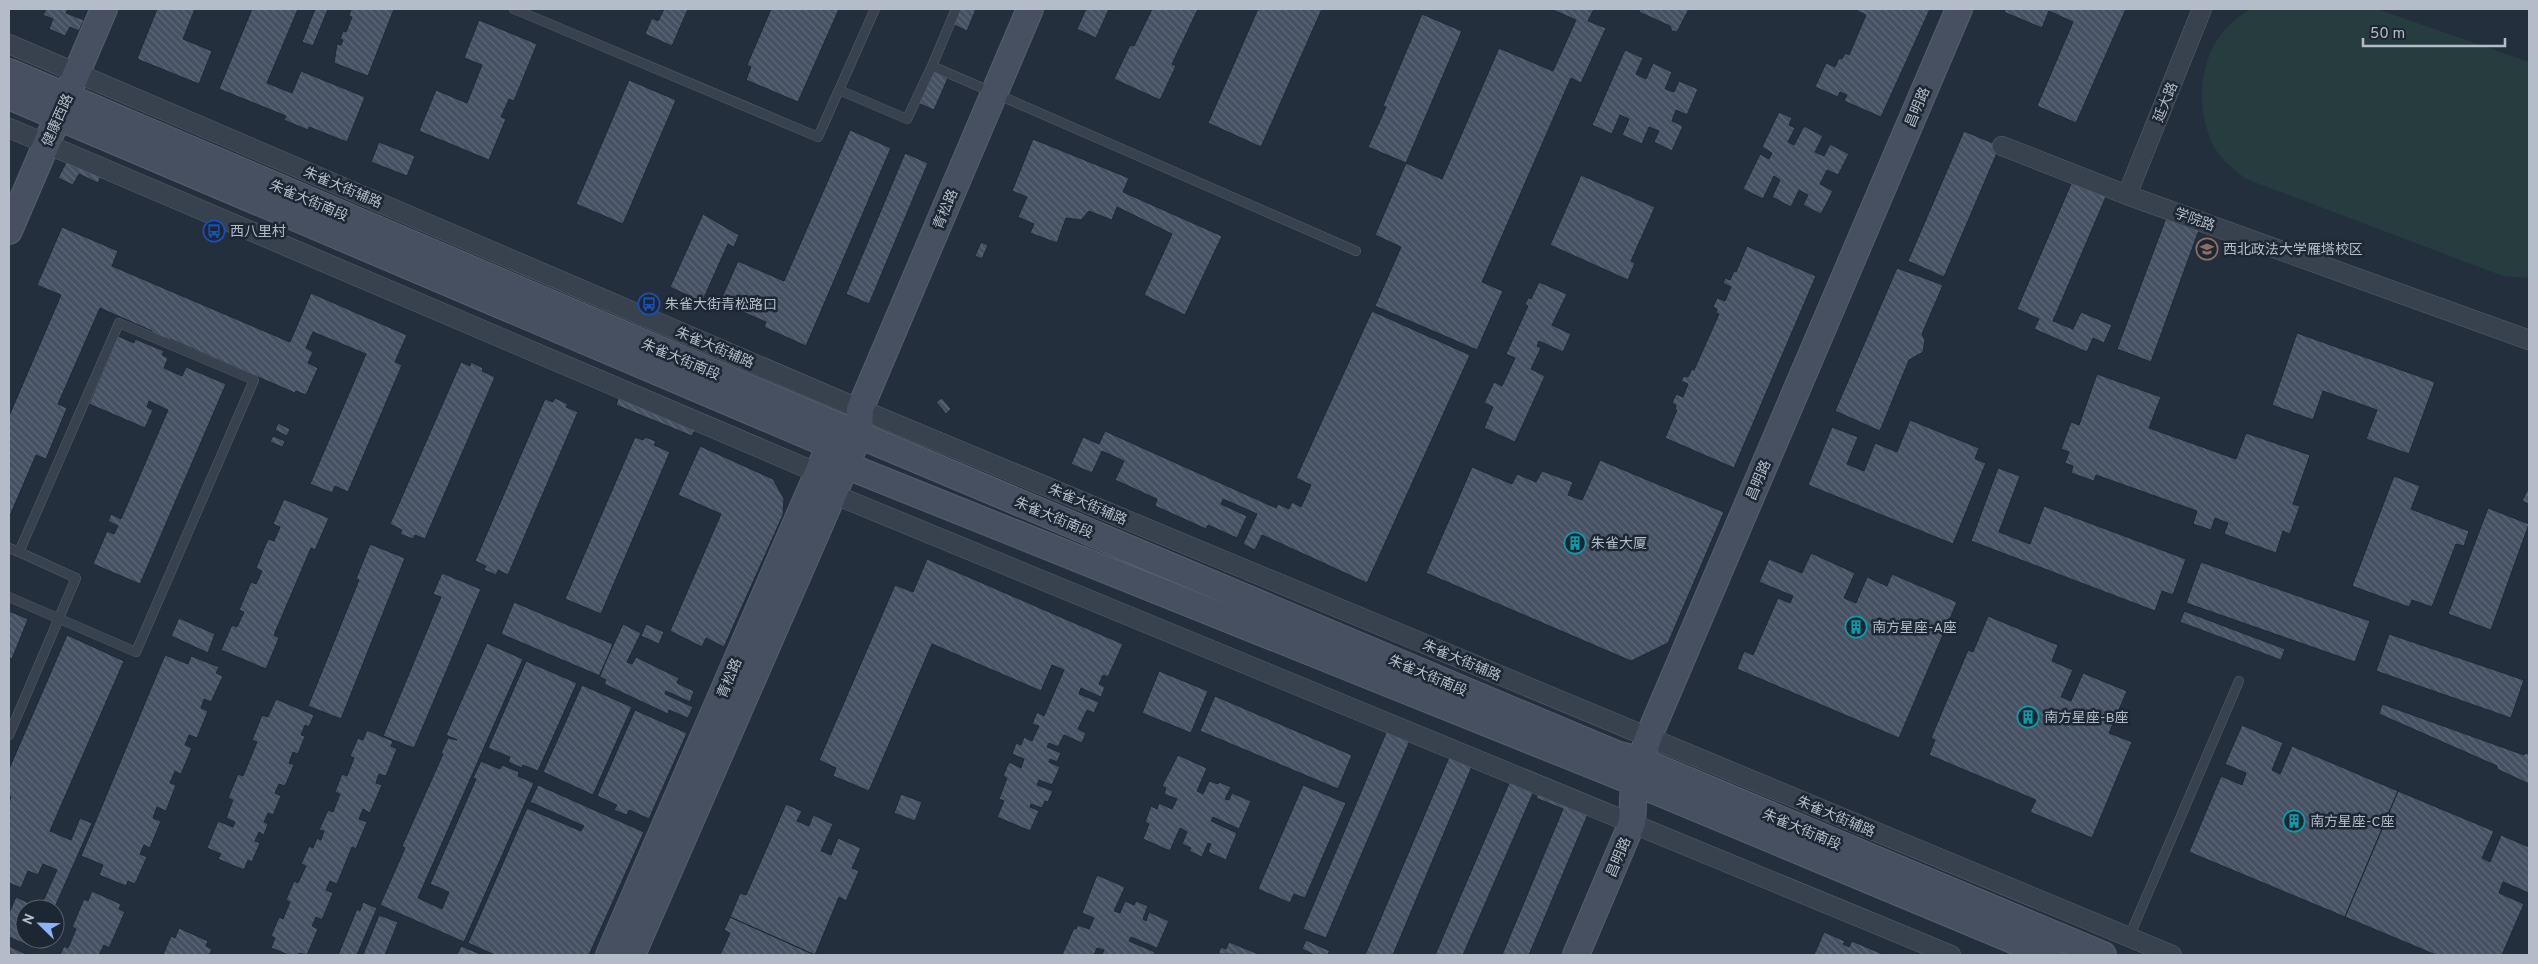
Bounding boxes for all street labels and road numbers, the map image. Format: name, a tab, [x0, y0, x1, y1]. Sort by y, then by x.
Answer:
street label: 延大路	[2151, 80, 2182, 125]
street label: 昌明路	[1902, 85, 1934, 130]
street label: 健康西路	[38, 91, 78, 150]
street label: 朱雀大街辅路	[300, 164, 384, 213]
street label: 朱雀大街南段	[266, 177, 350, 226]
street label: 青松路	[930, 187, 962, 232]
street label: 学院路	[2172, 205, 2217, 236]
street label: 朱雀大街辅路	[672, 324, 756, 373]
street label: 朱雀大街南段	[638, 336, 722, 385]
street label: 昌明路	[1743, 458, 1775, 503]
street label: 朱雀大街辅路	[1045, 481, 1129, 530]
street label: 朱雀大街南段	[1011, 494, 1095, 543]
street label: 朱雀大街辅路	[1419, 637, 1503, 686]
street label: 朱雀大街南段	[1385, 652, 1469, 701]
street label: 青松路	[714, 656, 746, 701]
street label: 朱雀大街辅路	[1793, 793, 1877, 842]
street label: 朱雀大街南段	[1759, 806, 1843, 855]
street label: 昌明路	[1603, 835, 1635, 880]

